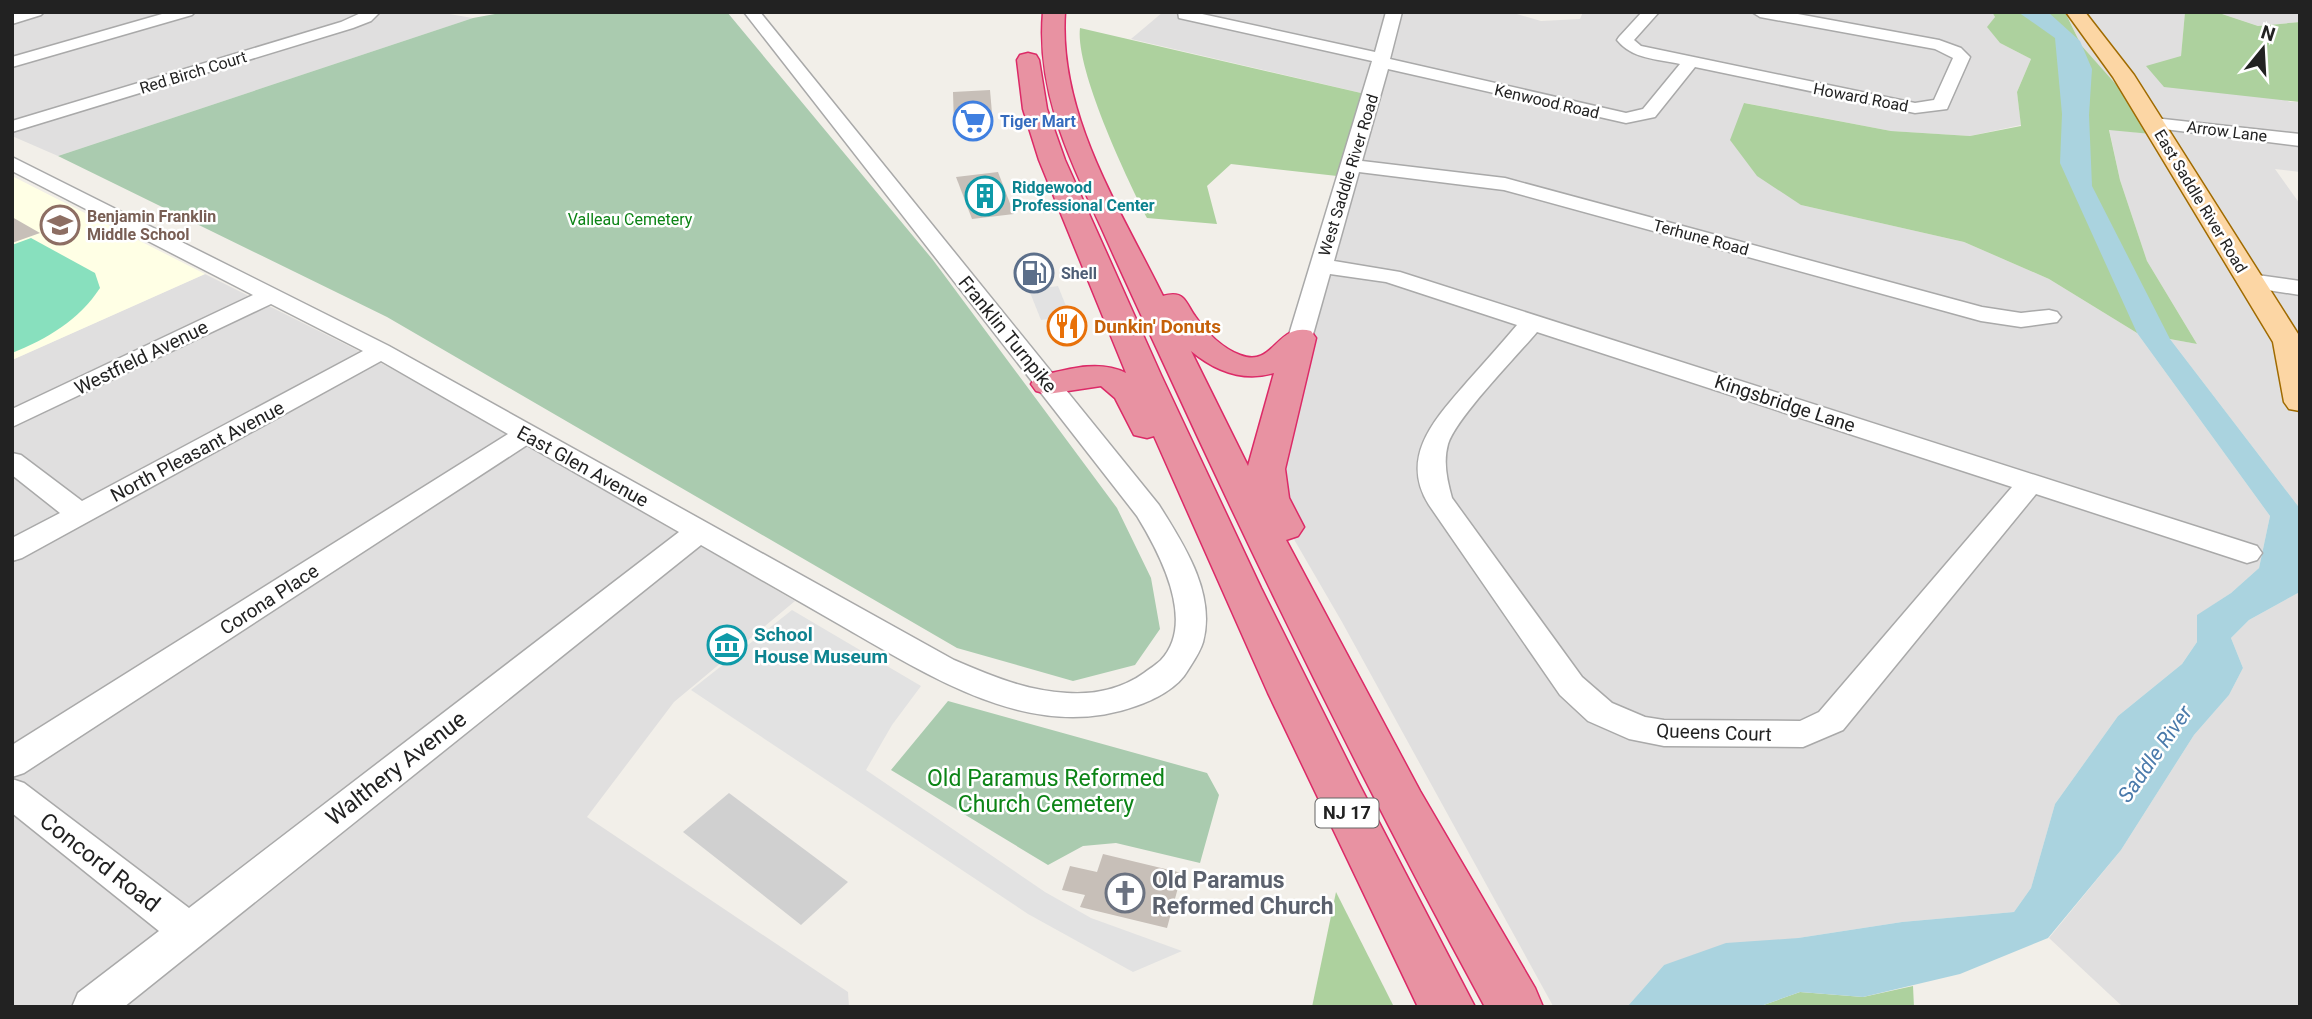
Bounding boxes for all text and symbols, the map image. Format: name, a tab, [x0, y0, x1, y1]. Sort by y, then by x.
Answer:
north arrow	[2228, 14, 2298, 84]
text: N	[2258, 20, 2278, 46]
street label: Red Birch Court	[137, 47, 249, 98]
street label: Howard Road	[1812, 79, 1910, 116]
street label: Kenwood Road	[1493, 80, 1601, 123]
street label: West Saddle River Road	[1315, 92, 1382, 258]
supermarket icon: Tiger Mart	[952, 100, 994, 142]
place label: Tiger Mart	[1000, 112, 1077, 131]
street label: Arrow Lane	[2186, 117, 2268, 146]
street label: East Saddle River Road	[2150, 126, 2251, 276]
building icon: Ridgewood Professional Center	[964, 175, 1006, 217]
place label: Ridgewood Professional Center	[1012, 178, 1155, 215]
school or university icon: Benjamin Franklin Middle School	[39, 204, 81, 246]
place label: Benjamin Franklin Middle School	[87, 207, 216, 244]
park label: Valleau Cemetery	[568, 210, 693, 229]
street label: Terhune Road	[1651, 216, 1751, 259]
fuel station icon: Shell	[1013, 252, 1055, 294]
place label: Shell	[1061, 264, 1097, 283]
street label: Franklin Turnpike	[954, 271, 1062, 397]
restaurant icon: Dunkin' Donuts	[1046, 305, 1088, 347]
street label: Westfield Avenue	[71, 315, 212, 400]
place label: Dunkin' Donuts	[1094, 315, 1221, 338]
street label: Kingsbridge Lane	[1712, 370, 1858, 437]
street label: North Pleasant Avenue	[106, 396, 288, 507]
street label: East Glen Avenue	[513, 421, 653, 512]
street label: Corona Place	[216, 559, 323, 640]
place label: School House Museum	[754, 623, 888, 668]
museum icon: School House Museum	[706, 624, 748, 666]
water label: Saddle River	[2113, 700, 2198, 807]
street label: Walthery Avenue	[321, 705, 472, 831]
street label: Queens Court	[1656, 719, 1772, 746]
park label: Old Paramus Reformed Church Cemetery	[927, 765, 1165, 818]
road number: NJ 17	[1316, 798, 1378, 828]
street label: Concord Road	[34, 807, 165, 918]
place label: Old Paramus Reformed Church	[1152, 867, 1334, 920]
church icon: Old Paramus Reformed Church	[1104, 872, 1146, 914]

